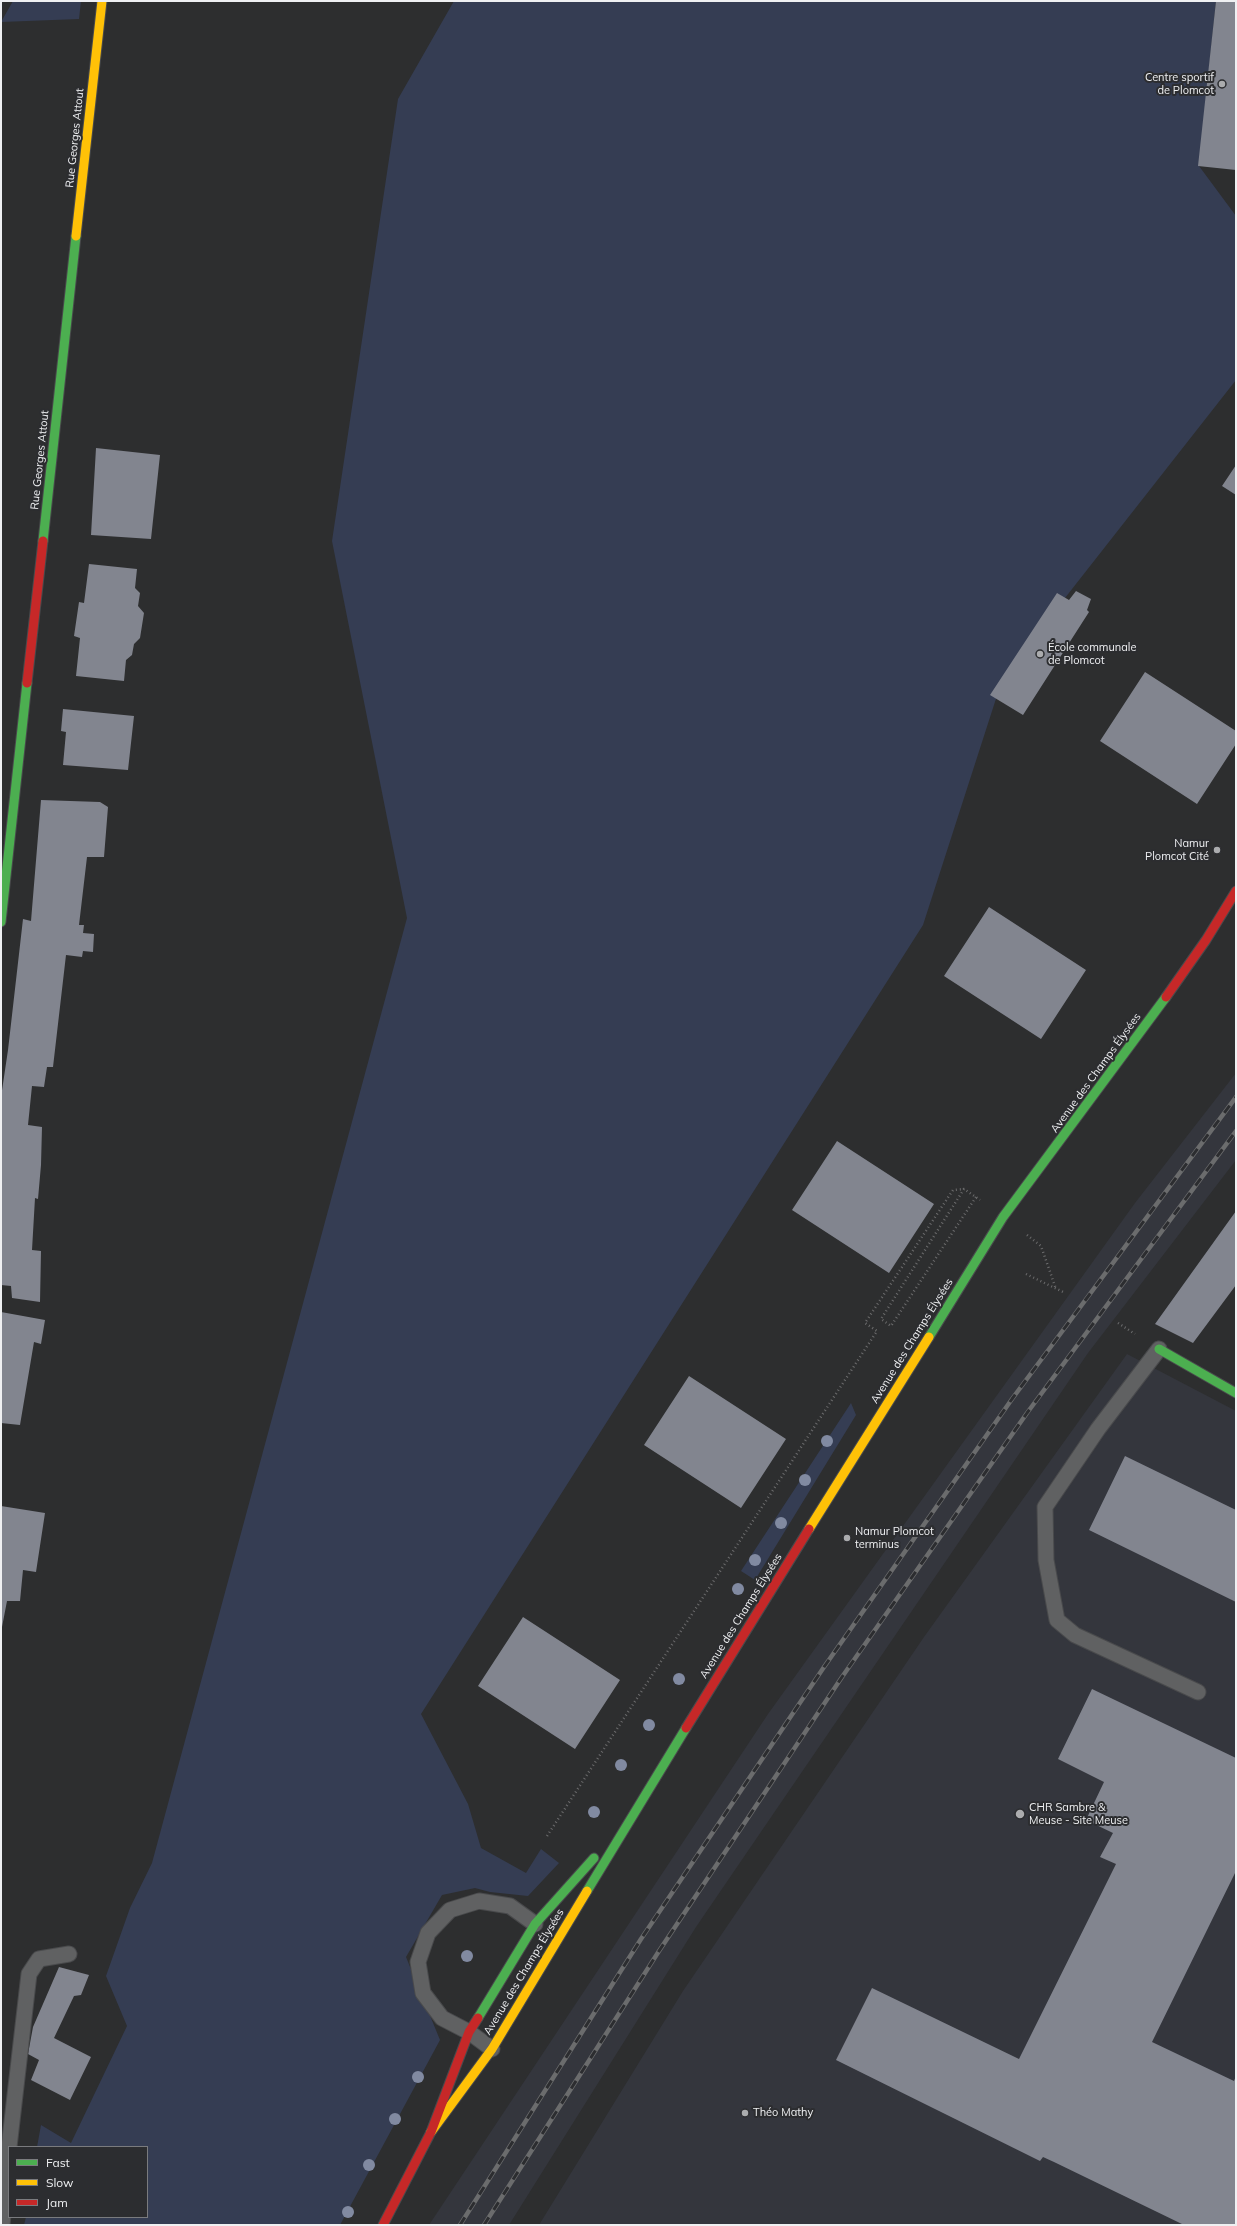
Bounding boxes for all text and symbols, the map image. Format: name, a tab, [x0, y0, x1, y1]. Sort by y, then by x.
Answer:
place label: Centre sportif de Plomcot	[1145, 71, 1214, 97]
marker: Centre sportif de Plomcot	[1217, 79, 1227, 89]
street label: Rue Georges Attout	[63, 88, 87, 188]
street label: Rue Georges Attout	[28, 410, 52, 510]
place label: École communale de Plomcot	[1048, 641, 1136, 667]
marker: École communale de Plomcot	[1035, 649, 1045, 659]
place label: Namur Plomcot Cité	[1145, 837, 1209, 863]
marker: Namur Plomcot Cité	[1212, 845, 1222, 855]
street label: Avenue des Champs Élysées	[1048, 1010, 1144, 1136]
street label: Avenue des Champs Élysées	[868, 1276, 956, 1406]
place label: Namur Plomcot terminus	[855, 1525, 934, 1551]
marker: Namur Plomcot terminus	[842, 1533, 852, 1543]
street label: Avenue des Champs Élysées	[697, 1551, 785, 1681]
place label: CHR Sambre & Meuse - Site Meuse	[1029, 1801, 1128, 1827]
marker: CHR Sambre & Meuse - Site Meuse	[1014, 1808, 1026, 1820]
street label: Avenue des Champs Élysées	[481, 1906, 567, 2038]
place label: Théo Mathy	[753, 2106, 813, 2120]
marker: Théo Mathy	[740, 2108, 750, 2118]
legend	[8, 2146, 148, 2218]
text: Fast	[46, 2155, 70, 2170]
text: Slow	[46, 2175, 74, 2190]
text: Jam	[46, 2195, 68, 2210]

